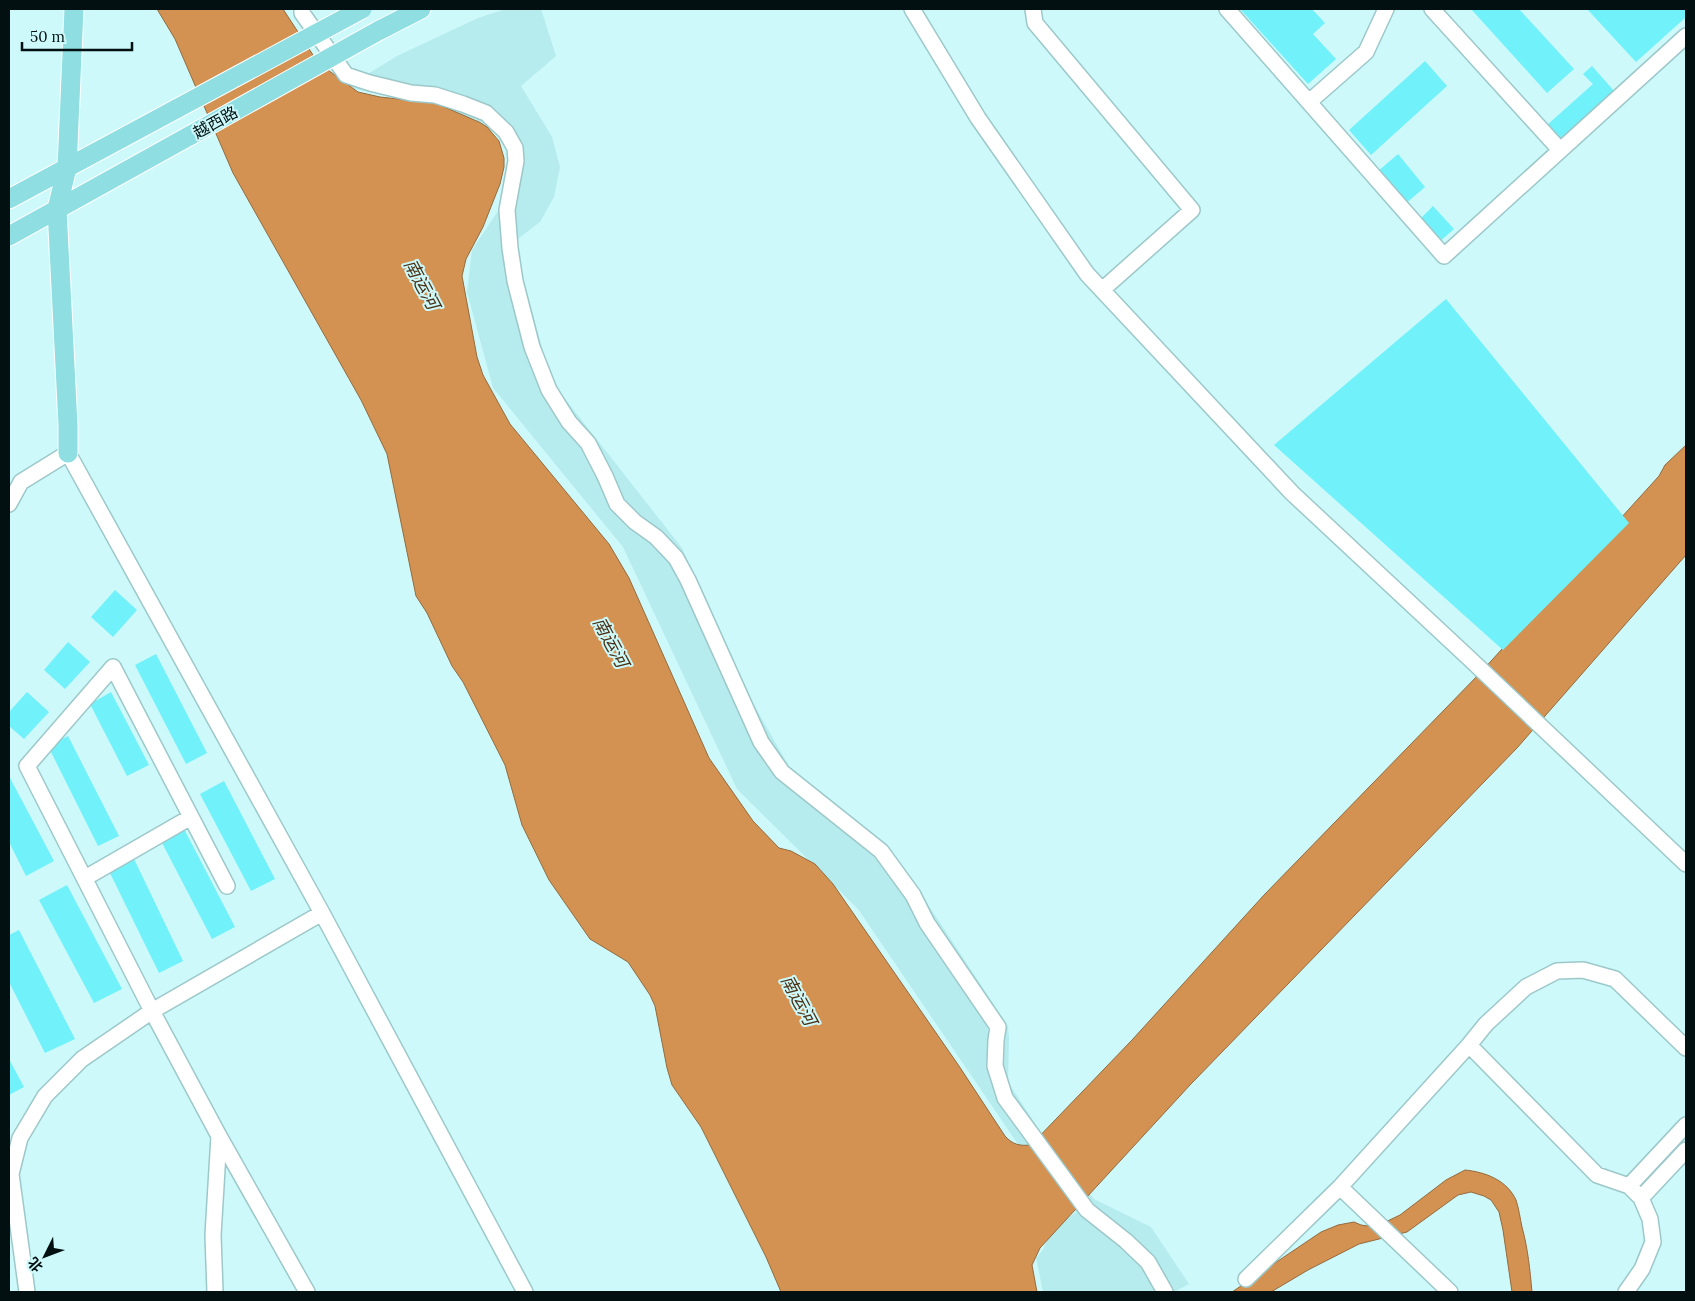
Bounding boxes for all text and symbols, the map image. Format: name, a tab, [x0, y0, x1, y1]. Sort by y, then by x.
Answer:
scale bar	[22, 20, 132, 52]
text: 50 m	[30, 27, 65, 46]
street label: 越西路	[189, 102, 241, 142]
water label: 南运河	[399, 255, 446, 316]
water label: 南运河	[588, 613, 635, 674]
water label: 南运河	[776, 971, 823, 1032]
north arrow	[20, 1231, 70, 1281]
text: 北	[24, 1253, 47, 1276]

